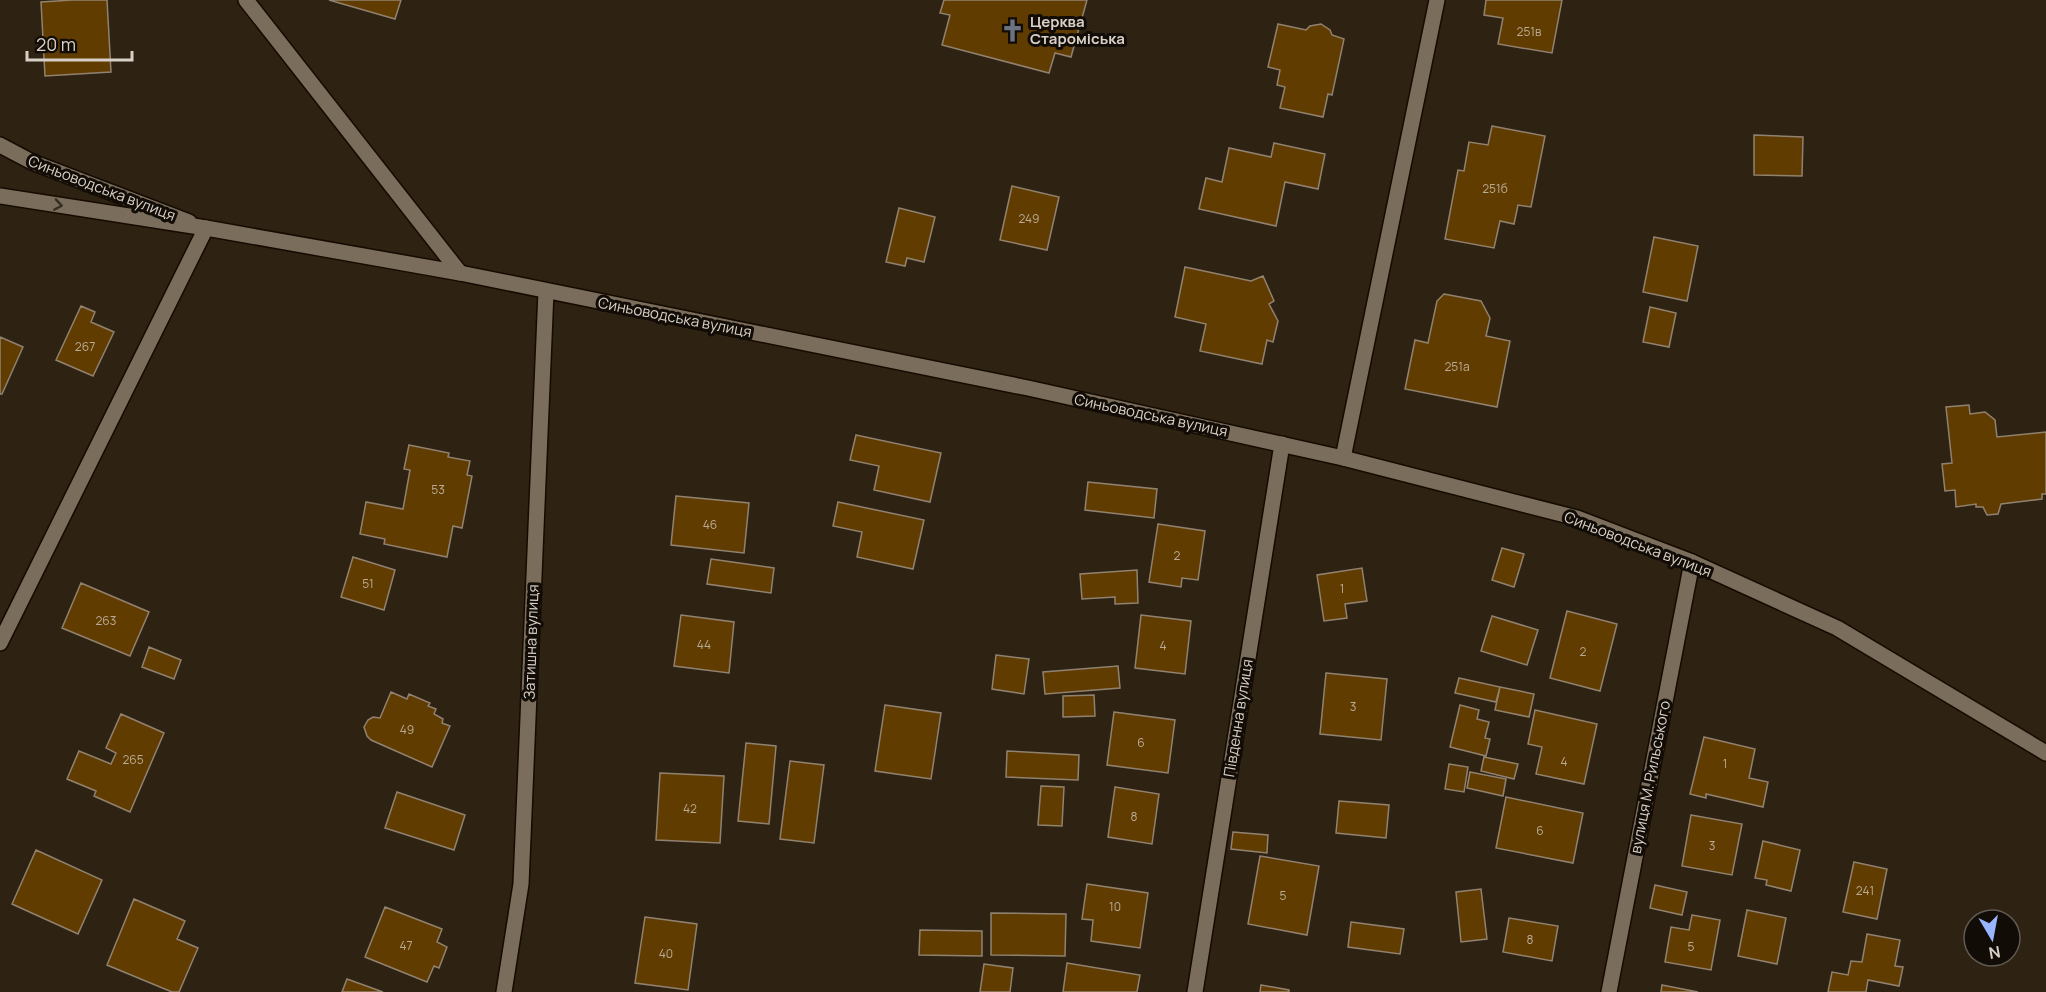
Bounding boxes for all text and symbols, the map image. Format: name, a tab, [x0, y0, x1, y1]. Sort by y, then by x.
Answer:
place label: Церква Староміська	[1030, 11, 1125, 49]
church icon: Церква Староміська	[999, 17, 1025, 43]
house number: 251в	[1517, 23, 1542, 40]
scale bar	[27, 24, 132, 62]
text: 20 m	[36, 32, 76, 56]
street label: Синьоводська вулиця	[25, 150, 179, 226]
house number: 251б	[1482, 180, 1508, 197]
one-way arrow	[52, 198, 62, 211]
house number: 249	[1018, 210, 1040, 227]
street label: Синьоводська вулиця	[596, 292, 754, 342]
house number: 267	[75, 338, 95, 355]
house number: 251а	[1444, 358, 1470, 375]
street label: Синьоводська вулиця	[1072, 388, 1230, 442]
house number: 53	[431, 481, 445, 498]
street label: Синьоводська вулиця	[1561, 506, 1715, 582]
house number: 46	[703, 516, 717, 533]
house number: 2	[1174, 547, 1181, 564]
house number: 51	[362, 575, 374, 592]
house number: 1	[1340, 580, 1344, 597]
street label: Затишна вулиця	[518, 584, 544, 700]
house number: 263	[96, 612, 116, 629]
house number: 44	[697, 636, 711, 653]
house number: 4	[1159, 637, 1167, 654]
house number: 2	[1580, 643, 1587, 660]
street label: Південна вулиця	[1218, 658, 1258, 778]
house number: 3	[1350, 698, 1356, 715]
street label: вулиця М. Рильського	[1625, 699, 1675, 855]
house number: 49	[400, 721, 414, 738]
house number: 6	[1137, 734, 1145, 751]
house number: 265	[122, 751, 144, 768]
house number: 4	[1560, 753, 1568, 770]
house number: 1	[1723, 755, 1727, 772]
house number: 42	[683, 800, 697, 817]
house number: 8	[1131, 808, 1138, 825]
house number: 6	[1536, 822, 1544, 839]
house number: 3	[1709, 837, 1715, 854]
house number: 241	[1856, 882, 1874, 899]
house number: 5	[1280, 887, 1287, 904]
house number: 10	[1109, 898, 1121, 915]
north arrow	[1962, 908, 2022, 968]
house number: 8	[1527, 931, 1534, 948]
house number: 47	[399, 937, 413, 954]
house number: 5	[1688, 938, 1695, 955]
text: N	[1987, 941, 2002, 965]
house number: 40	[659, 945, 673, 962]

